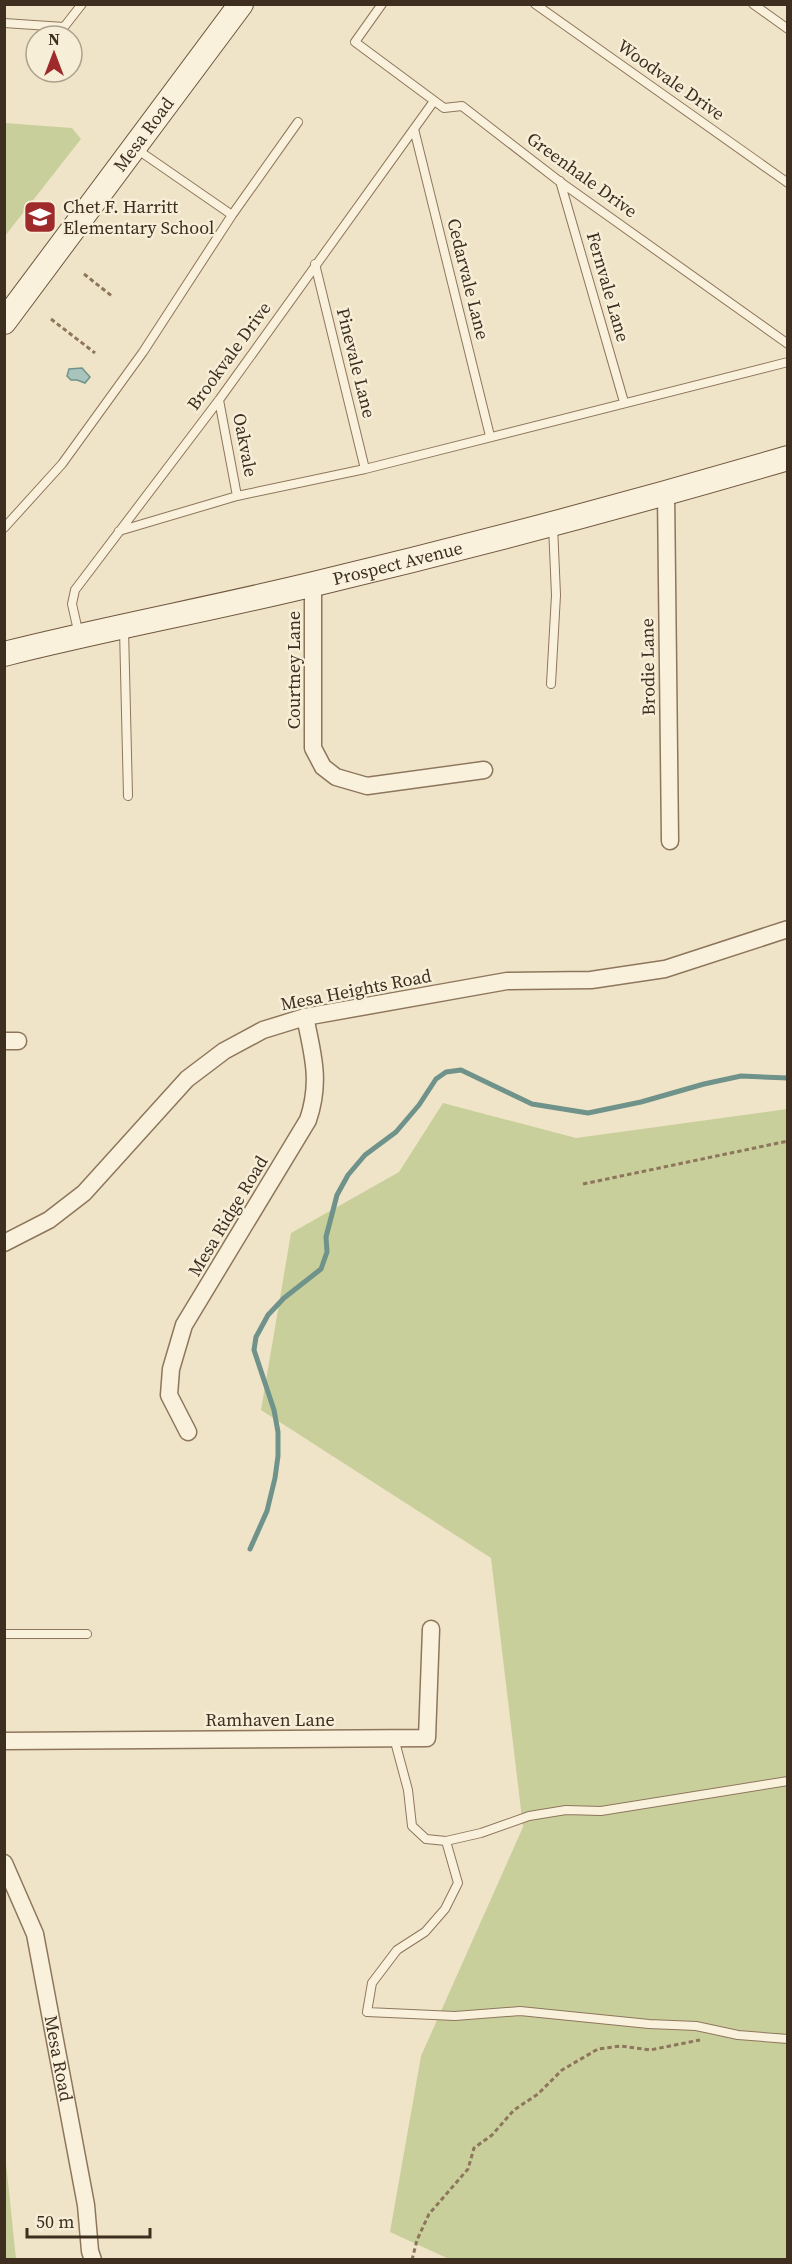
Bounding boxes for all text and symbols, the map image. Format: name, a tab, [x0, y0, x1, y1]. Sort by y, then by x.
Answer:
north arrow	[24, 24, 84, 84]
text: N	[48, 28, 60, 50]
street label: Woodvale Drive	[613, 33, 730, 126]
street label: Mesa Road	[107, 92, 179, 176]
street label: Greenhale Drive	[522, 126, 643, 223]
place label: Chet F. Harritt Elementary School	[63, 194, 214, 240]
school or university icon: Chet F. Harritt Elementary School	[22, 199, 58, 235]
street label: Cedarvale Lane	[441, 216, 496, 342]
street label: Fernvale Lane	[581, 229, 636, 345]
street label: Brookvale Drive	[181, 296, 276, 415]
street label: Pinevale Lane	[331, 305, 382, 421]
street label: Oakvale	[227, 411, 264, 479]
street label: Prospect Avenue	[330, 535, 465, 591]
street label: Courtney Lane	[281, 611, 306, 729]
street label: Brodie Lane	[634, 618, 661, 716]
street label: Mesa Heights Road	[278, 963, 433, 1016]
street label: Mesa Ridge Road	[182, 1151, 273, 1281]
street label: Ramhaven Lane	[205, 1707, 335, 1732]
street label: Mesa Road	[39, 2013, 79, 2103]
scale bar	[27, 2201, 150, 2239]
text: 50 m	[36, 2209, 74, 2234]

